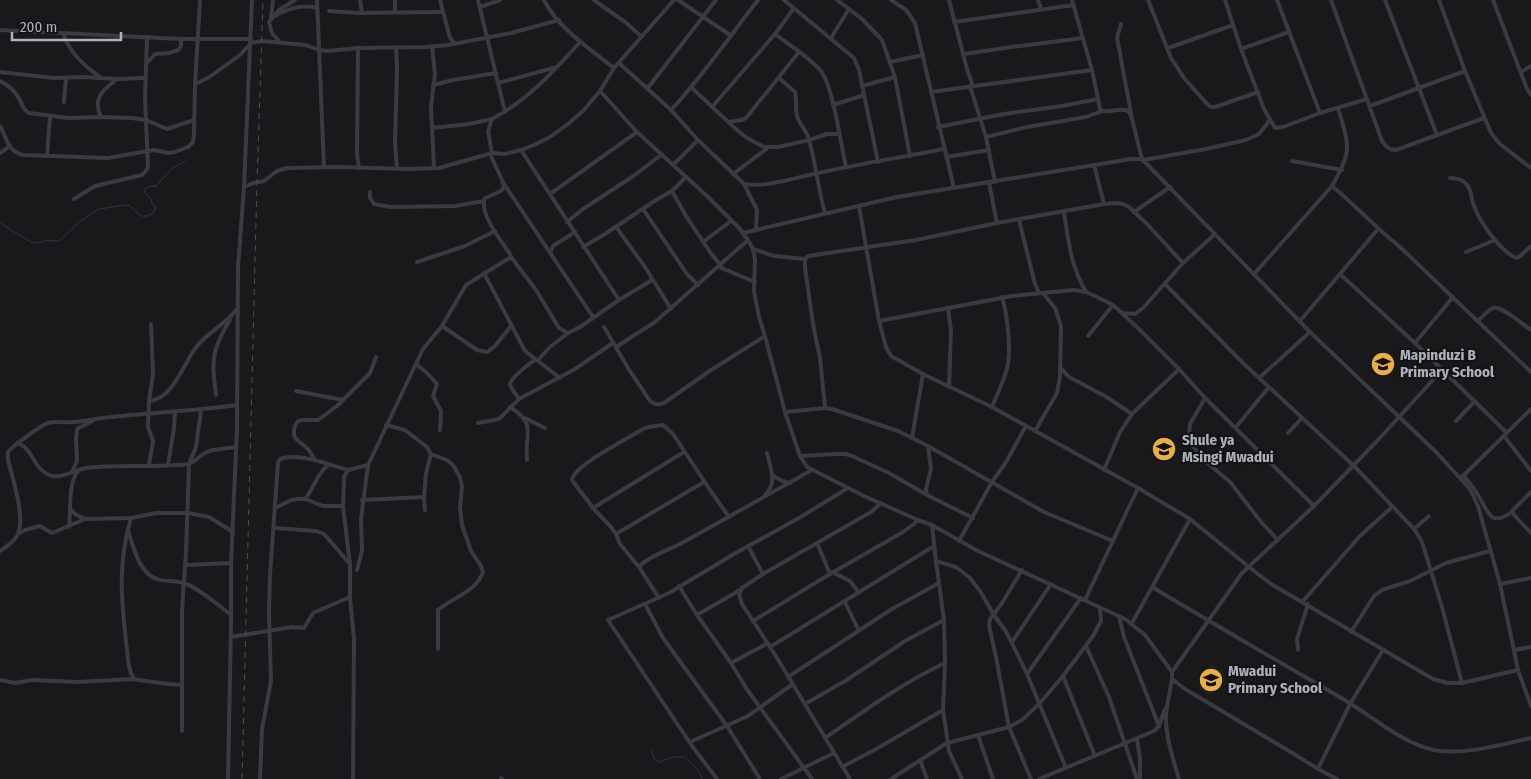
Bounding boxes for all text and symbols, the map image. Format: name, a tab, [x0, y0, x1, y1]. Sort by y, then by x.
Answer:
scale bar	[12, 10, 121, 42]
text: 200 m	[20, 18, 57, 36]
place label: Mapinduzi B Primary School	[1400, 346, 1495, 381]
school or university icon: Mapinduzi B Primary School	[1370, 351, 1396, 377]
place label: Shule ya Msingi Mwadui	[1182, 431, 1274, 466]
school or university icon: Shule ya Msingi Mwadui	[1151, 436, 1177, 462]
place label: Mwadui Primary School	[1228, 662, 1323, 697]
school or university icon: Mwadui Primary School	[1198, 667, 1224, 693]

